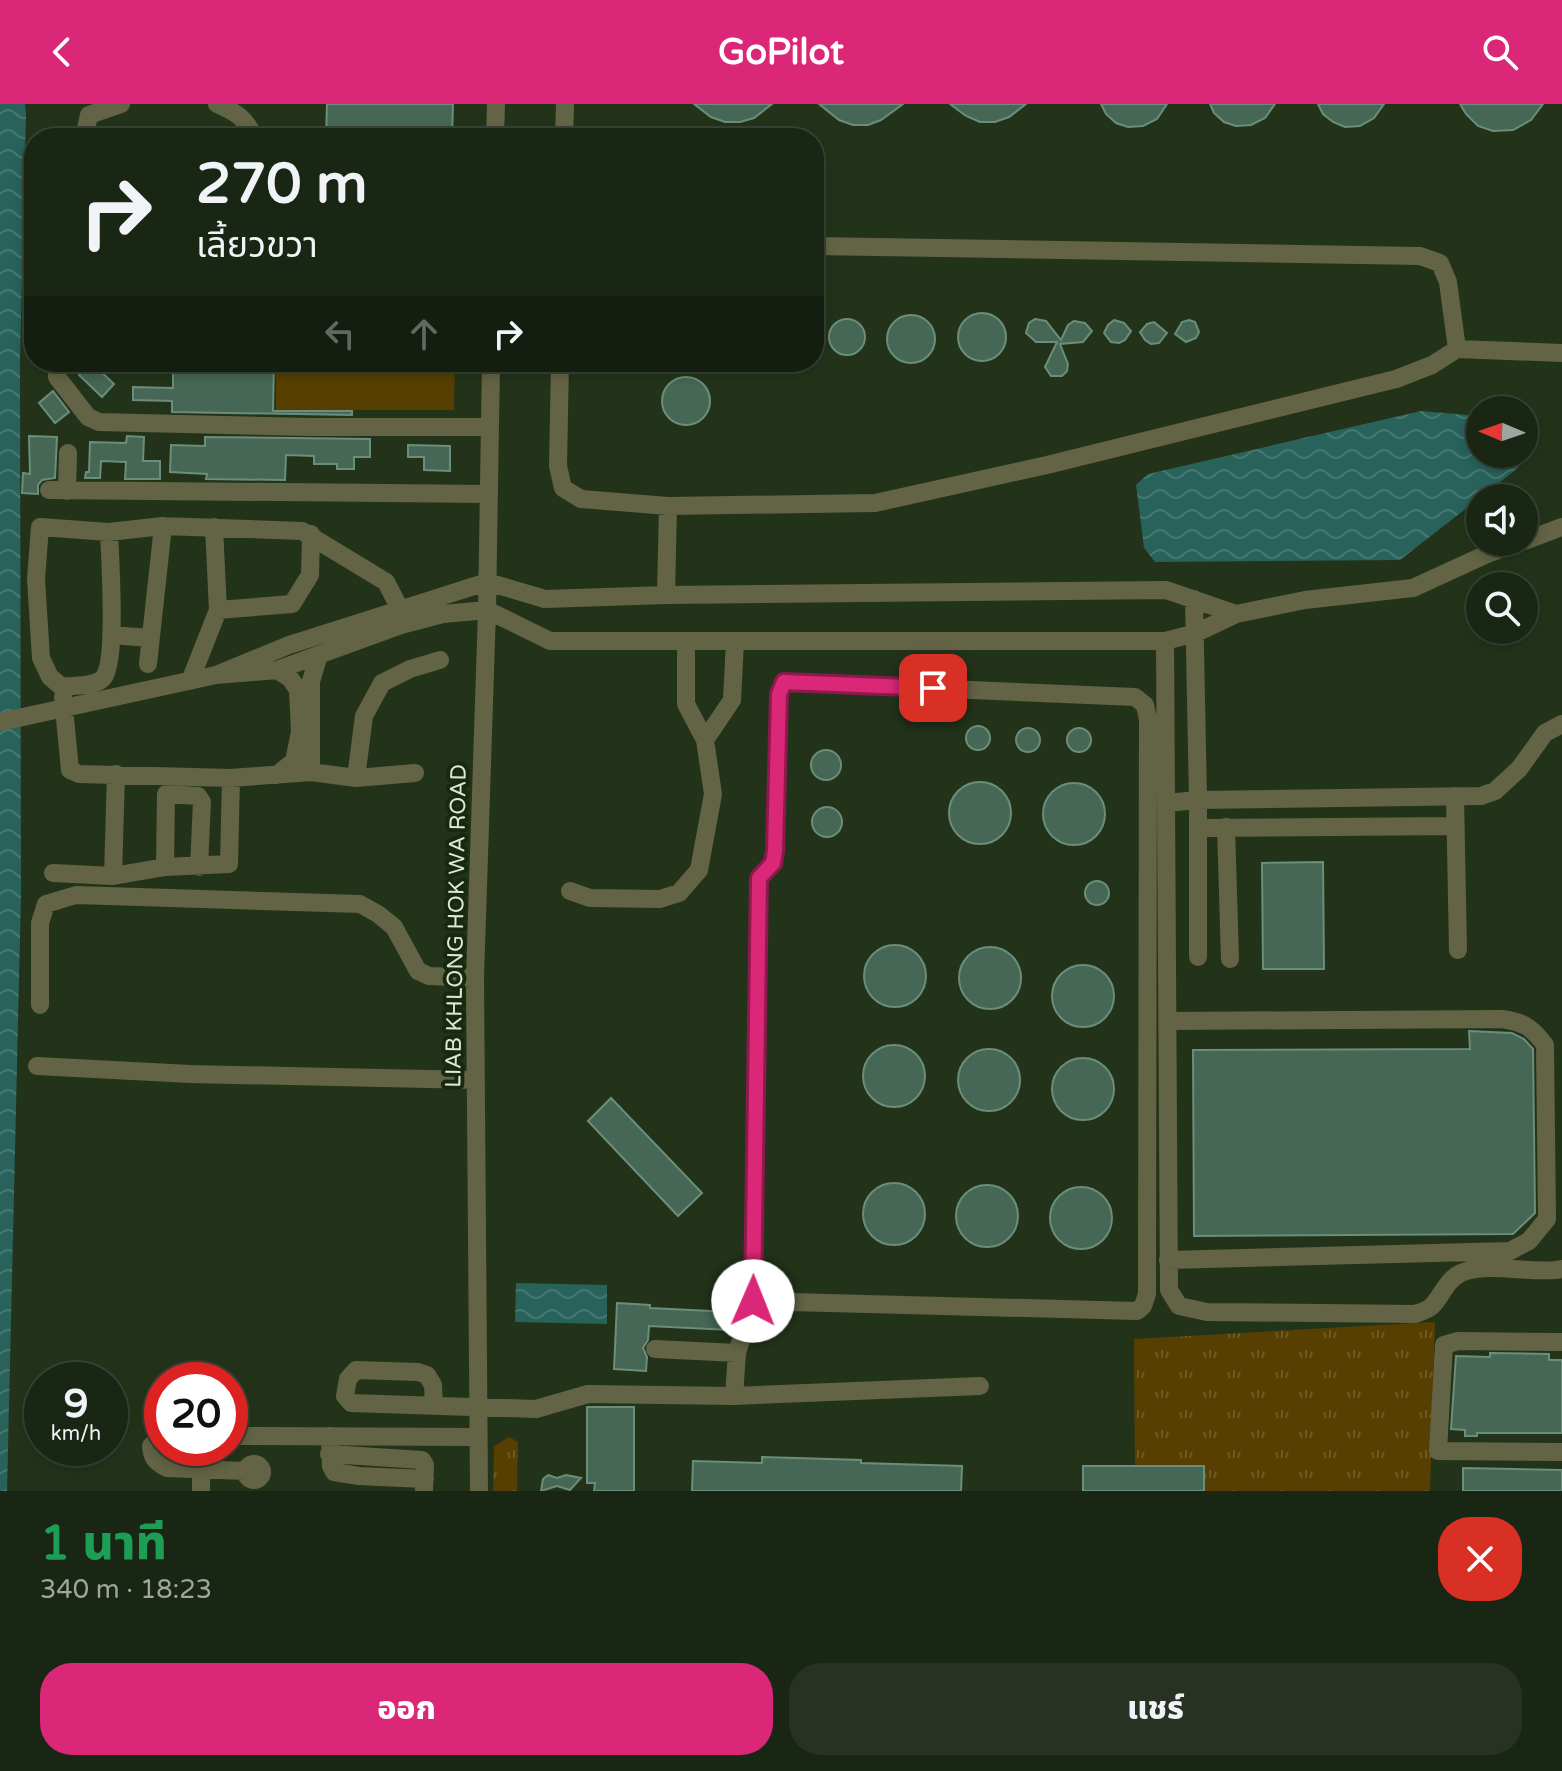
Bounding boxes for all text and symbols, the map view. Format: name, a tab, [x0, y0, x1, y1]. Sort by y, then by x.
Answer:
icon: back	[40, 30, 84, 74]
icon: search	[1478, 30, 1522, 74]
text: GoPilot	[718, 31, 844, 74]
text: 270 m	[196, 151, 367, 218]
icon: right	[64, 160, 168, 264]
text: เลี้ยวขวา	[196, 224, 318, 267]
icon: left	[318, 312, 362, 356]
icon: ahead	[402, 312, 446, 356]
icon: right	[486, 312, 530, 356]
north arrow	[1466, 396, 1538, 468]
map controls	[1466, 396, 1538, 644]
button: sound	[1466, 484, 1538, 556]
button: search	[1466, 572, 1538, 644]
pin	[899, 654, 967, 722]
icon: arrive	[911, 666, 955, 710]
street label: LIAB KHLONG HOK WA ROAD	[440, 764, 472, 1088]
position arrow	[711, 1259, 795, 1343]
speed limit sign: 20	[144, 1362, 248, 1466]
text: 9	[63, 1380, 89, 1428]
text: km/h	[51, 1422, 101, 1446]
text: 1 นาที	[40, 1515, 167, 1573]
button: close	[1438, 1517, 1522, 1601]
text: 340 m · 18:23	[40, 1574, 212, 1605]
button: ออก	[40, 1663, 773, 1755]
button: แชร์	[789, 1663, 1522, 1755]

